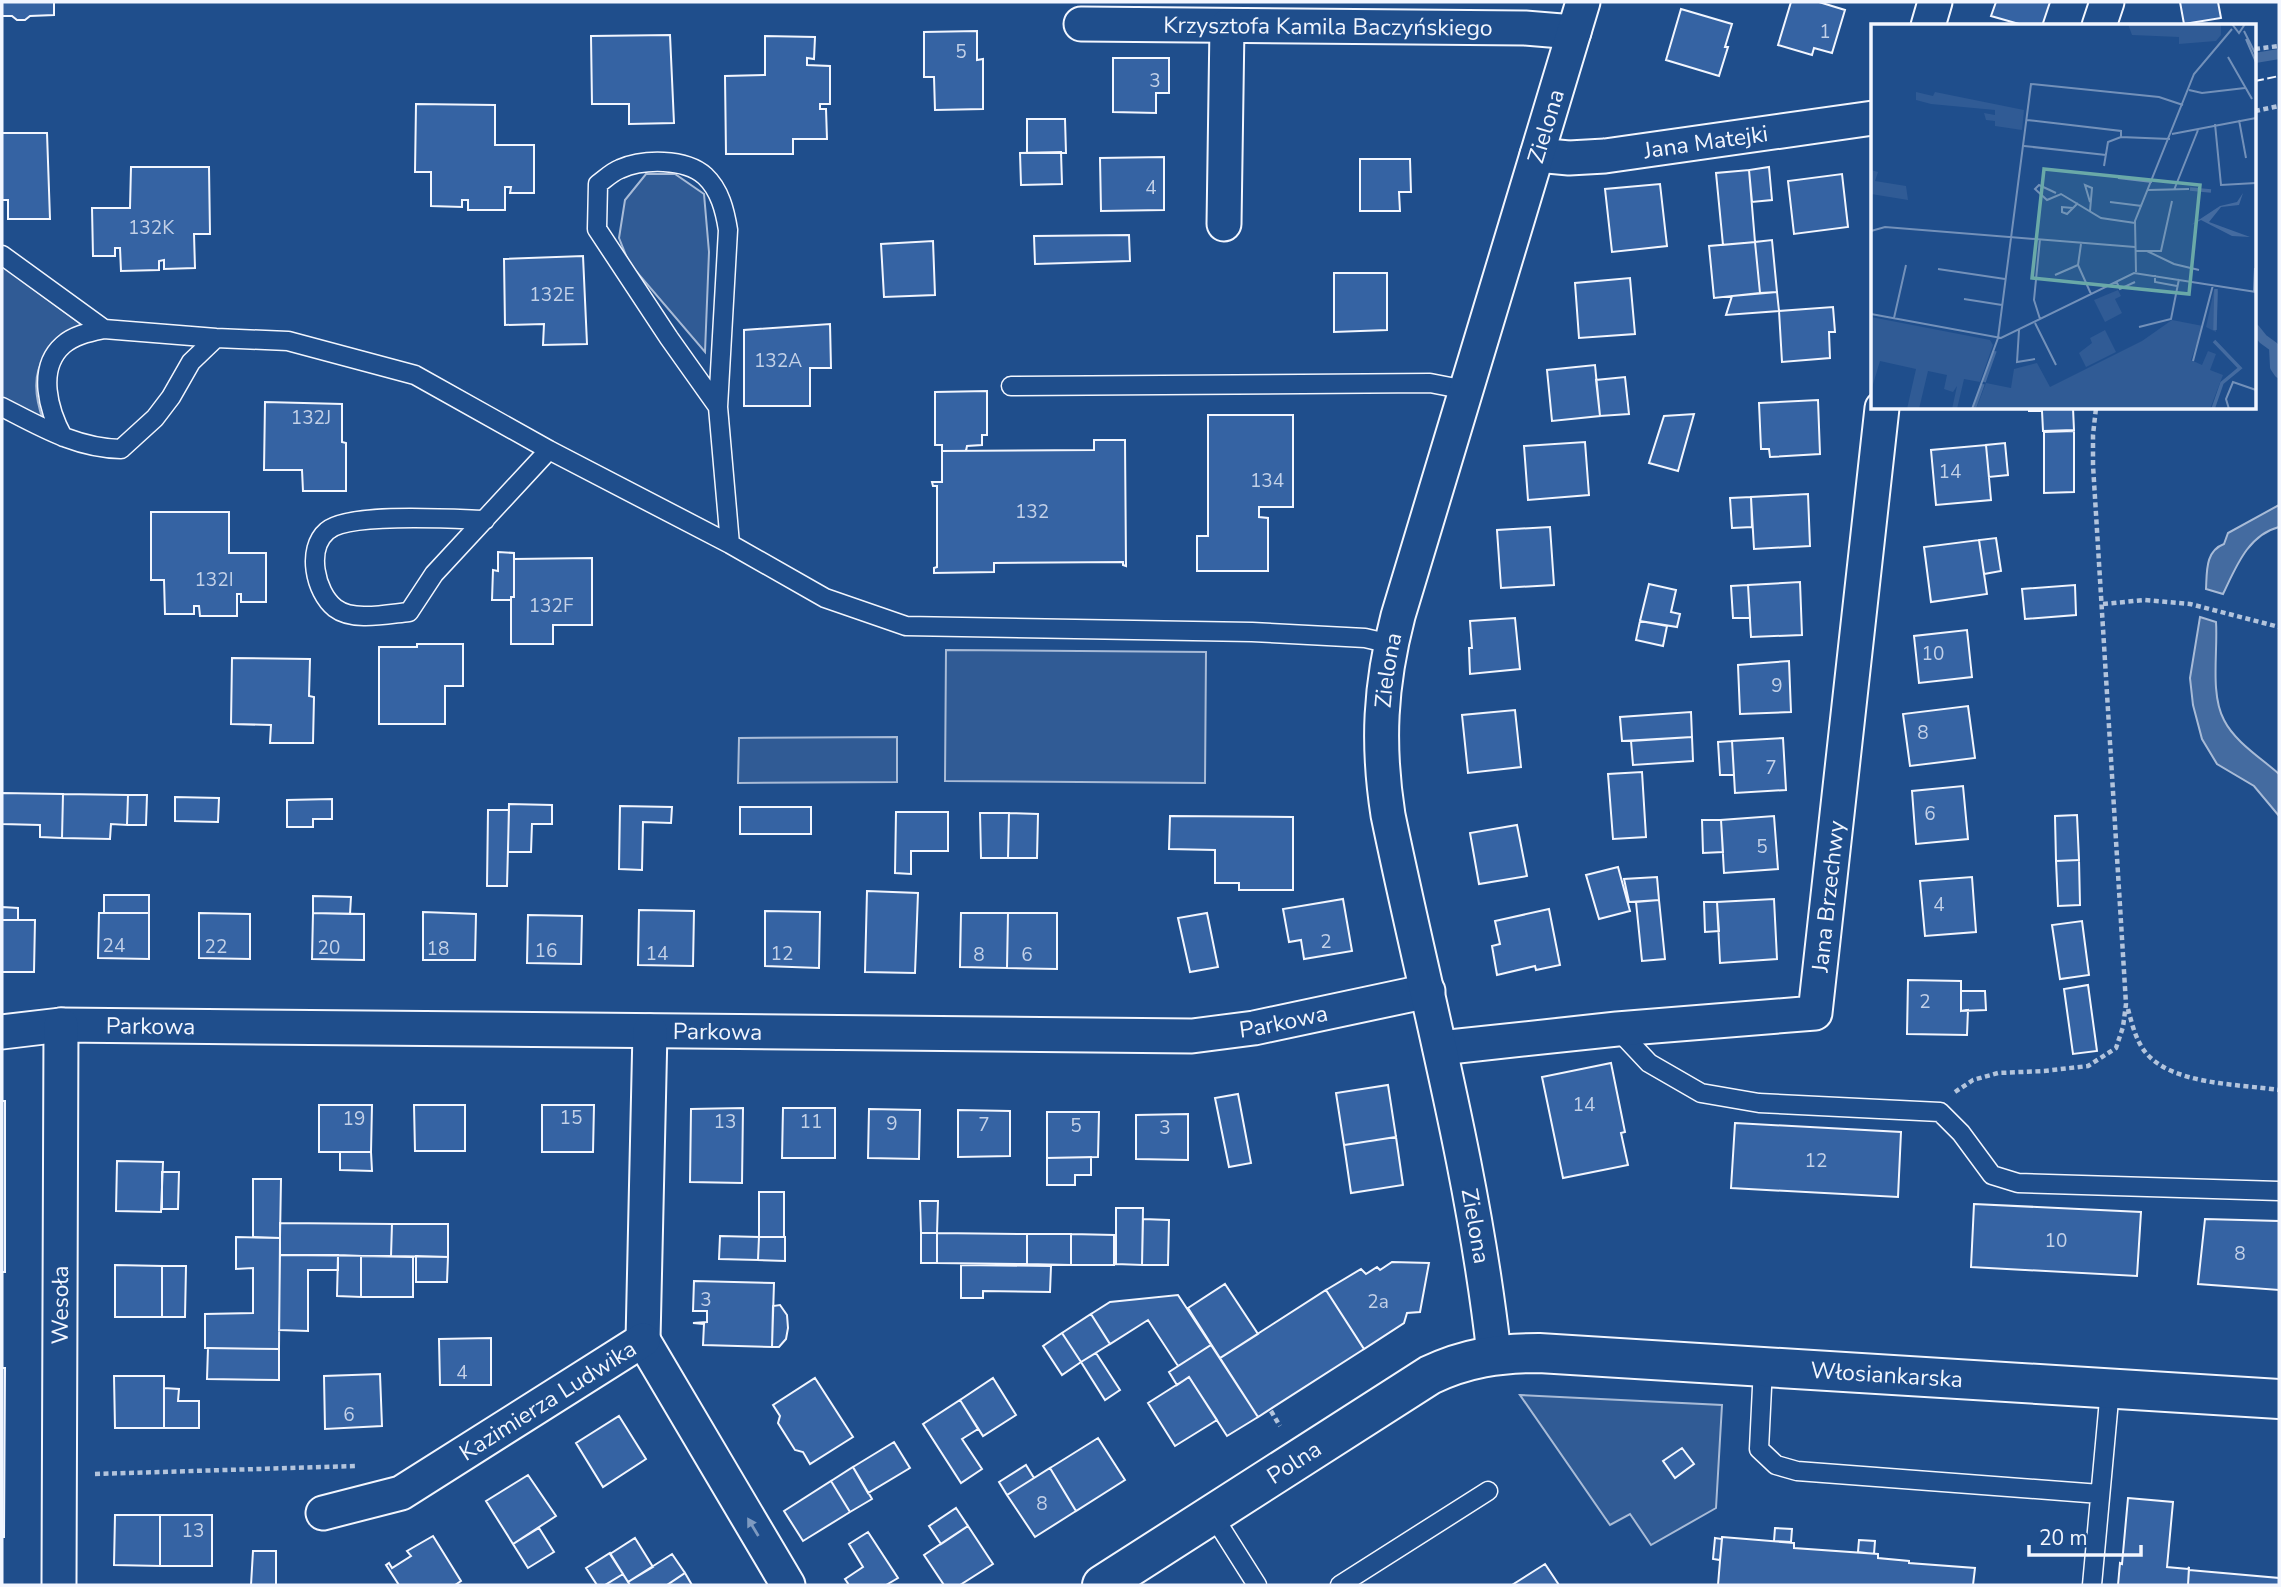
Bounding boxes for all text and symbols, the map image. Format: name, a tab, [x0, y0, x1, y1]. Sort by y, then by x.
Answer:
street label: Krzysztofa Kamila Baczyńskiego	[1163, 10, 1493, 44]
house number: 1	[1819, 19, 1831, 45]
inset map	[1871, 24, 2256, 410]
house number: 5	[955, 39, 967, 65]
house number: 3	[1149, 68, 1161, 94]
street label: Zielona	[1520, 85, 1572, 167]
street label: Jana Matejki	[1641, 118, 1770, 166]
house number: 4	[1145, 175, 1157, 201]
house number: 132K	[128, 215, 175, 241]
house number: 132E	[529, 282, 575, 308]
house number: 132A	[754, 348, 802, 374]
house number: 132J	[291, 405, 331, 431]
house number: 14	[1939, 459, 1961, 485]
house number: 134	[1250, 468, 1284, 494]
house number: 132	[1015, 499, 1049, 525]
house number: 132I	[194, 567, 234, 593]
house number: 132F	[529, 593, 573, 619]
street label: Zielona	[1368, 630, 1409, 709]
house number: 10	[1922, 641, 1944, 667]
house number: 9	[1771, 673, 1783, 699]
house number: 8	[1917, 720, 1929, 746]
house number: 7	[1765, 755, 1777, 781]
house number: 6	[1924, 801, 1936, 827]
street label: Jana Brzechwy	[1804, 819, 1852, 975]
house number: 5	[1756, 834, 1768, 860]
house number: 4	[1933, 892, 1945, 918]
house number: 2	[1320, 929, 1332, 955]
house number: 24	[103, 933, 125, 959]
house number: 22	[205, 934, 227, 960]
house number: 20	[318, 935, 340, 961]
house number: 18	[427, 936, 449, 962]
house number: 16	[535, 938, 557, 964]
house number: 14	[646, 941, 668, 967]
house number: 12	[771, 941, 793, 967]
house number: 8	[973, 942, 985, 968]
house number: 6	[1021, 942, 1033, 968]
house number: 2	[1919, 989, 1931, 1015]
street label: Parkowa	[1237, 998, 1331, 1046]
street label: Parkowa	[106, 1010, 196, 1042]
street label: Parkowa	[673, 1016, 763, 1048]
house number: 14	[1573, 1092, 1595, 1118]
house number: 15	[560, 1105, 582, 1131]
house number: 19	[343, 1106, 365, 1132]
house number: 13	[714, 1109, 736, 1135]
house number: 11	[800, 1109, 822, 1135]
house number: 9	[886, 1111, 898, 1137]
house number: 7	[978, 1112, 990, 1138]
house number: 5	[1070, 1113, 1082, 1139]
house number: 3	[1159, 1115, 1171, 1141]
house number: 12	[1805, 1148, 1827, 1174]
street label: Zielona	[1454, 1186, 1497, 1266]
house number: 10	[2045, 1228, 2067, 1254]
house number: 8	[2234, 1241, 2246, 1267]
street label: Wesoła	[45, 1265, 76, 1345]
house number: 3	[700, 1287, 712, 1313]
house number: 2a	[1367, 1289, 1389, 1315]
street label: Kazimierza Ludwika	[454, 1333, 642, 1468]
street label: Włosiankarska	[1809, 1355, 1964, 1395]
house number: 4	[456, 1360, 468, 1386]
house number: 6	[343, 1402, 355, 1428]
street label: Polna	[1261, 1434, 1327, 1491]
house number: 8	[1036, 1491, 1048, 1517]
scale bar	[2029, 1514, 2141, 1558]
one-way arrow	[747, 1517, 759, 1536]
house number: 13	[182, 1518, 204, 1544]
text: 20 m	[2039, 1524, 2088, 1552]

